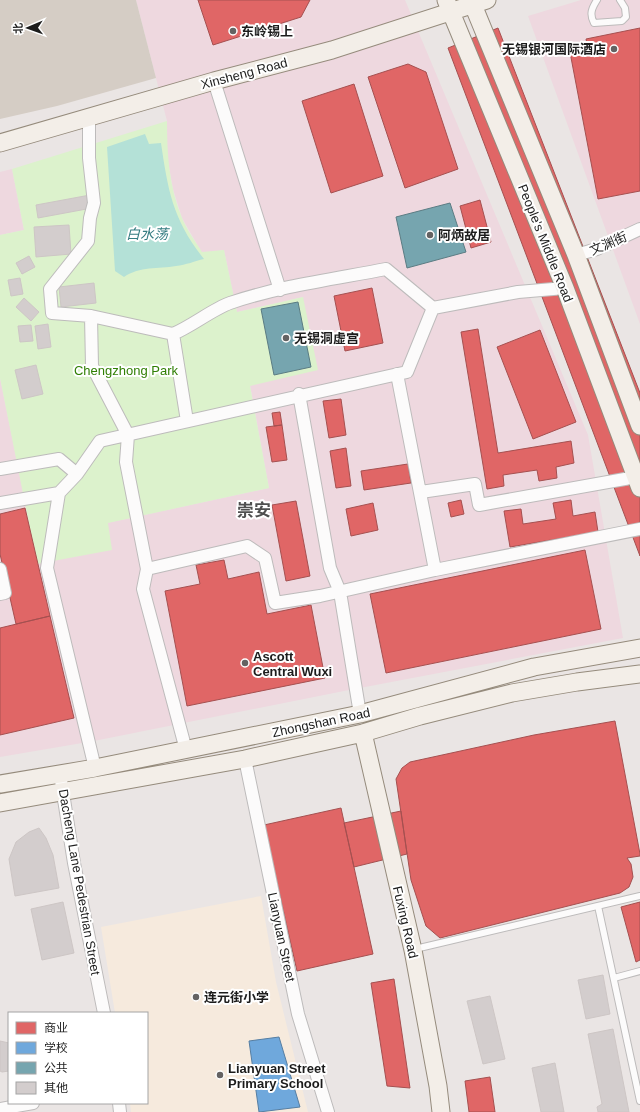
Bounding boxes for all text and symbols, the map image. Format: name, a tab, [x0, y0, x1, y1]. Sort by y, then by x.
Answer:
north arrow	[8, 8, 48, 48]
text: 北	[12, 23, 24, 34]
place label: 东岭锡上	[241, 24, 293, 39]
marker: 东岭锡上	[228, 26, 238, 36]
place label: 无锡银河国际酒店	[502, 42, 606, 57]
marker: 无锡银河国际酒店	[609, 44, 619, 54]
street label: Xinsheng Road	[199, 55, 289, 92]
street label: People's Middle Road	[515, 182, 576, 304]
water label: 白水荡	[126, 226, 170, 242]
place label: 阿炳故居	[438, 228, 490, 243]
street label: 文渊街	[587, 229, 629, 258]
marker: 阿炳故居	[425, 230, 435, 240]
place label: 无锡洞虚宫	[294, 331, 359, 346]
marker: 无锡洞虚宫	[281, 333, 291, 343]
park label: Chengzhong Park	[74, 363, 179, 378]
district label: 崇安	[237, 501, 271, 520]
place label: Ascott Central Wuxi	[253, 649, 332, 679]
marker: Ascott Central Wuxi	[240, 658, 250, 668]
street label: Zhongshan Road	[271, 705, 371, 740]
street label: Dacheng Lane Pedestrian Street	[56, 788, 103, 977]
street label: Fuxing Road	[390, 885, 421, 960]
street label: Lianyuan Street	[265, 891, 298, 984]
place label: 连元街小学	[204, 990, 269, 1005]
marker: 连元街小学	[191, 992, 201, 1002]
legend	[8, 1012, 148, 1104]
text: 商业	[44, 1021, 68, 1035]
text: 学校	[44, 1041, 68, 1055]
text: 公共	[44, 1061, 68, 1075]
place label: Lianyuan Street Primary School	[228, 1061, 326, 1091]
marker: Lianyuan Street Primary School	[215, 1070, 225, 1080]
text: 其他	[44, 1081, 68, 1095]

